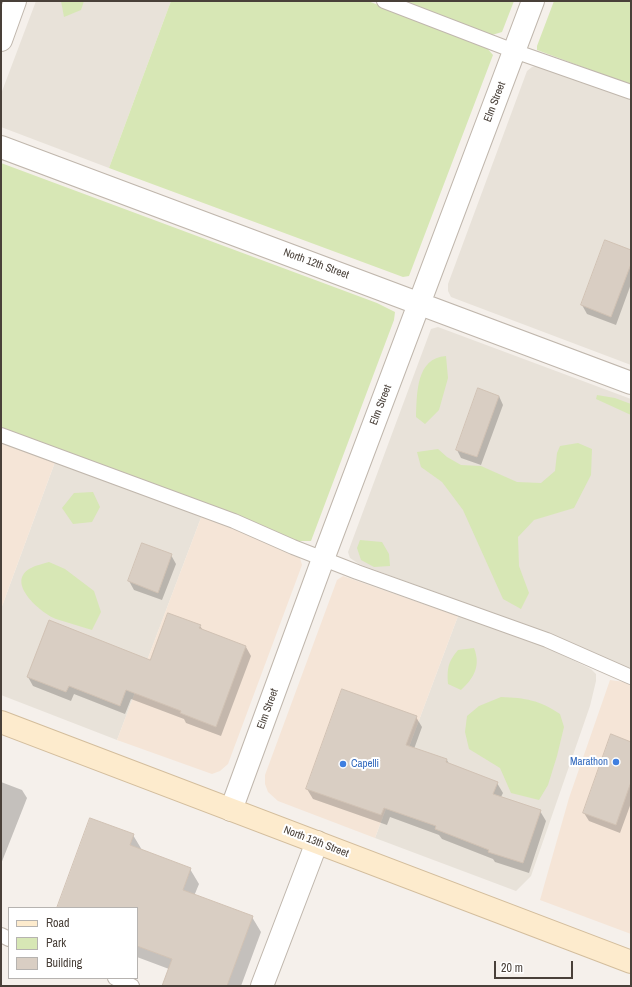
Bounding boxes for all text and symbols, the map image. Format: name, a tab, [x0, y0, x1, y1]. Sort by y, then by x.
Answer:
street label: Elm Street	[481, 80, 509, 124]
street label: North 12th Street	[281, 246, 351, 282]
street label: Elm Street	[367, 383, 395, 427]
street label: Elm Street	[255, 687, 281, 731]
place label: Marathon	[570, 755, 608, 769]
place label: Capelli	[351, 757, 379, 771]
marker: Marathon	[611, 757, 621, 767]
marker: Capelli	[338, 759, 348, 769]
street label: North 13th Street	[282, 824, 350, 860]
legend	[8, 907, 138, 979]
text: Road	[46, 915, 70, 931]
text: Park	[46, 935, 66, 951]
scale bar	[496, 953, 575, 979]
text: Building	[46, 955, 82, 971]
text: 20 m	[501, 960, 523, 976]

